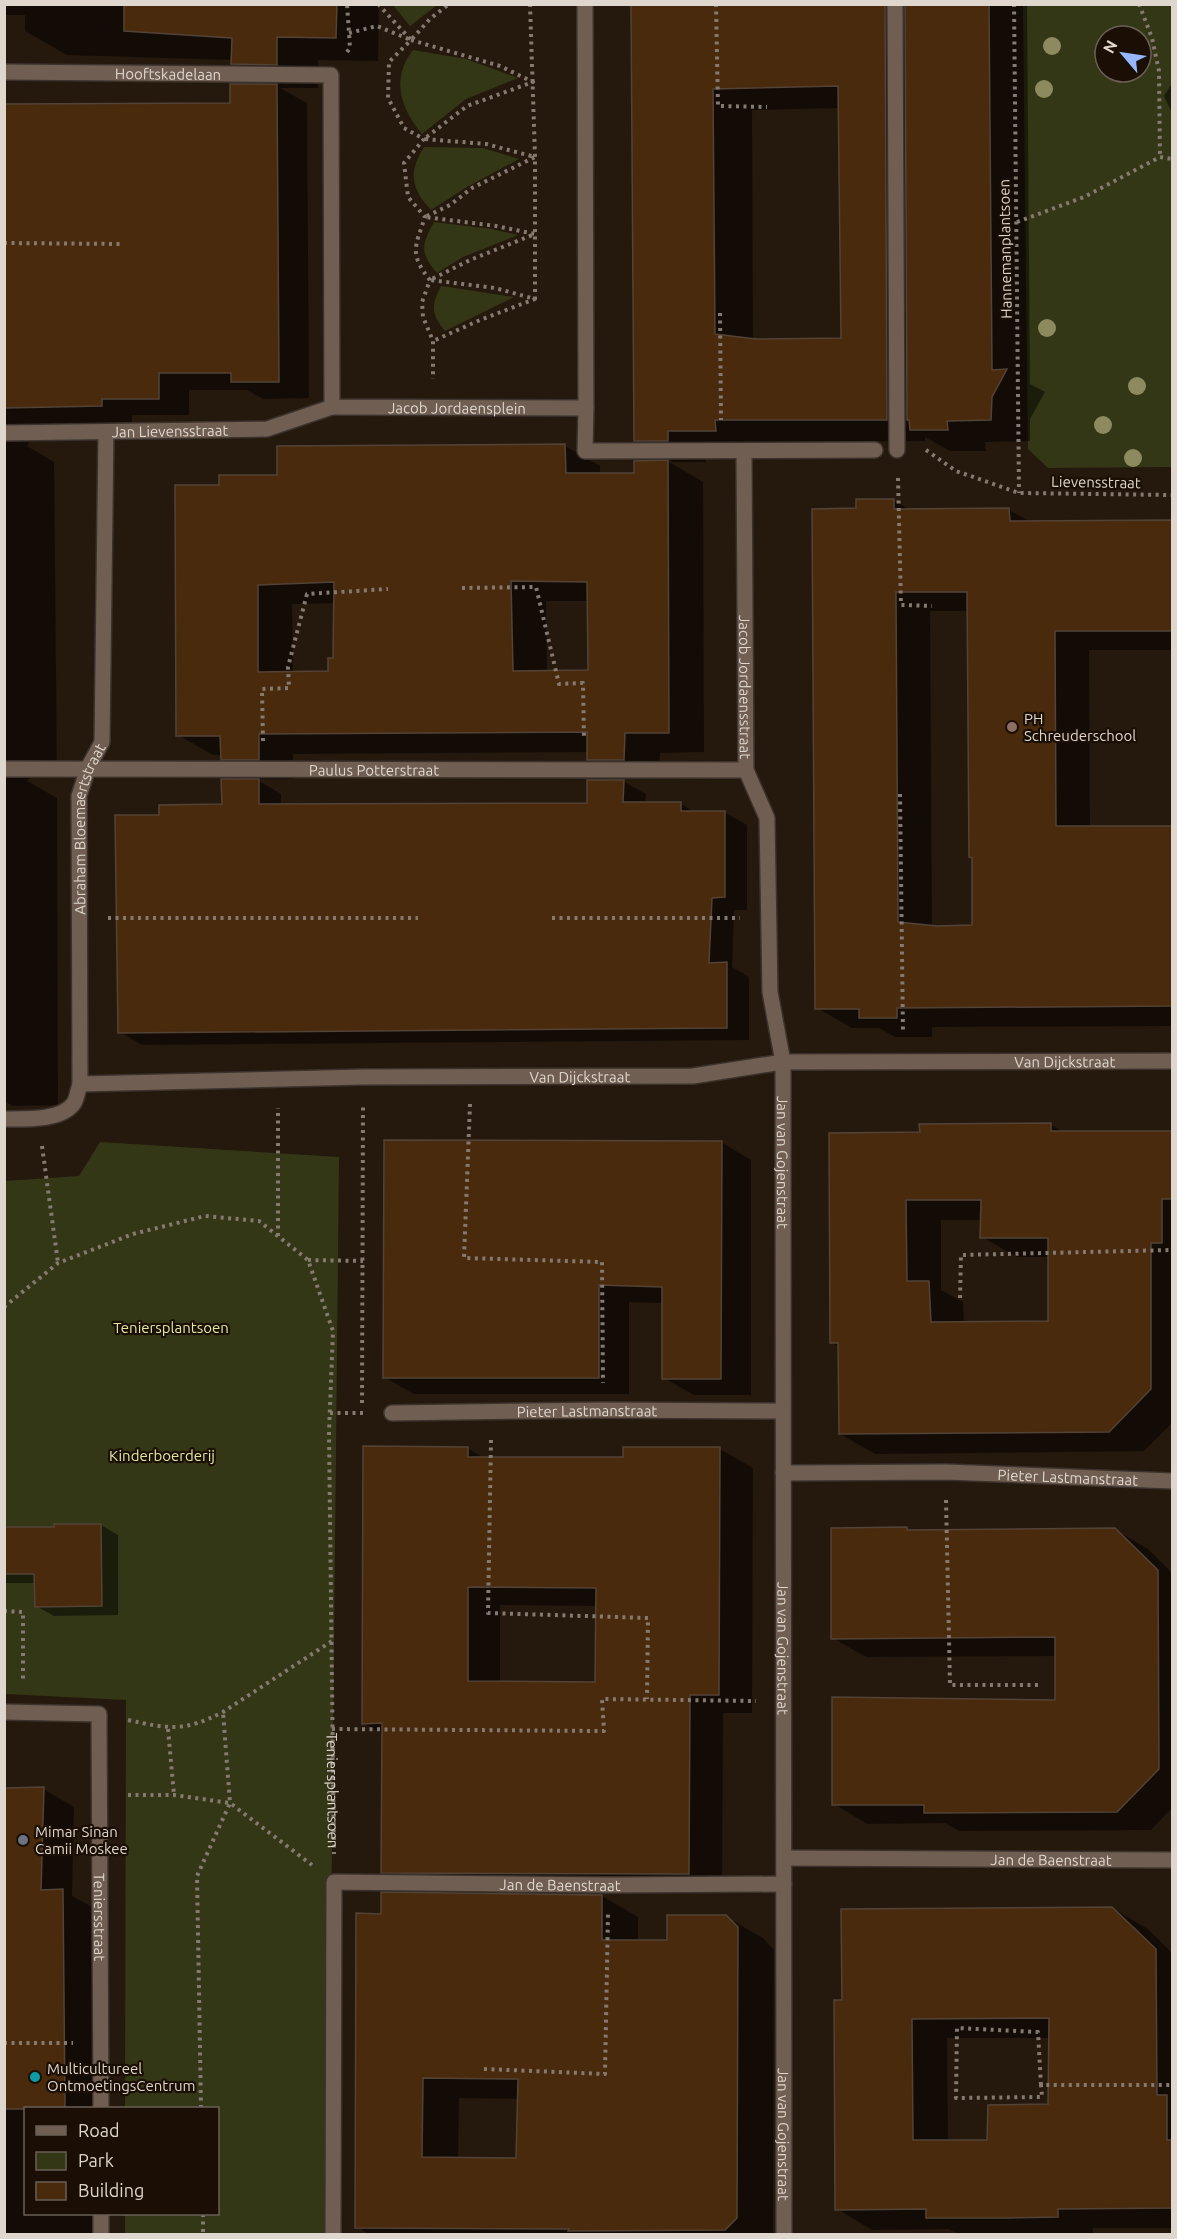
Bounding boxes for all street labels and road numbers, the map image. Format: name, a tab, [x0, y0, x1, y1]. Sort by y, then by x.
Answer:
street label: Hooftskadelaan	[115, 65, 221, 82]
street label: Hannemanplantsoen	[995, 179, 1015, 319]
street label: Jacob Jordaensplein	[388, 399, 526, 416]
street label: Jan Lievensstraat	[111, 421, 229, 440]
street label: Lievensstraat	[1051, 473, 1141, 491]
street label: Jacob Jordaensstraat	[737, 615, 754, 759]
street label: Abraham Bloemaertstraat	[70, 740, 108, 915]
street label: Paulus Potterstraat	[309, 761, 439, 778]
street label: Van Dijckstraat	[1014, 1053, 1115, 1070]
street label: Van Dijckstraat	[529, 1068, 630, 1085]
street label: Jan van Gojenstraat	[775, 1096, 792, 1229]
street label: Pieter Lastmanstraat	[517, 1401, 657, 1420]
street label: Pieter Lastmanstraat	[997, 1466, 1139, 1488]
street label: Jan van Gojenstraat	[775, 1582, 792, 1715]
street label: Teniersplantsoen	[324, 1733, 342, 1848]
street label: Jan de Baenstraat	[990, 1851, 1112, 1868]
street label: Teniersstraat	[91, 1873, 109, 1961]
street label: Jan de Baenstraat	[499, 1875, 621, 1894]
street label: Jan van Gojenstraat	[775, 2068, 792, 2201]

